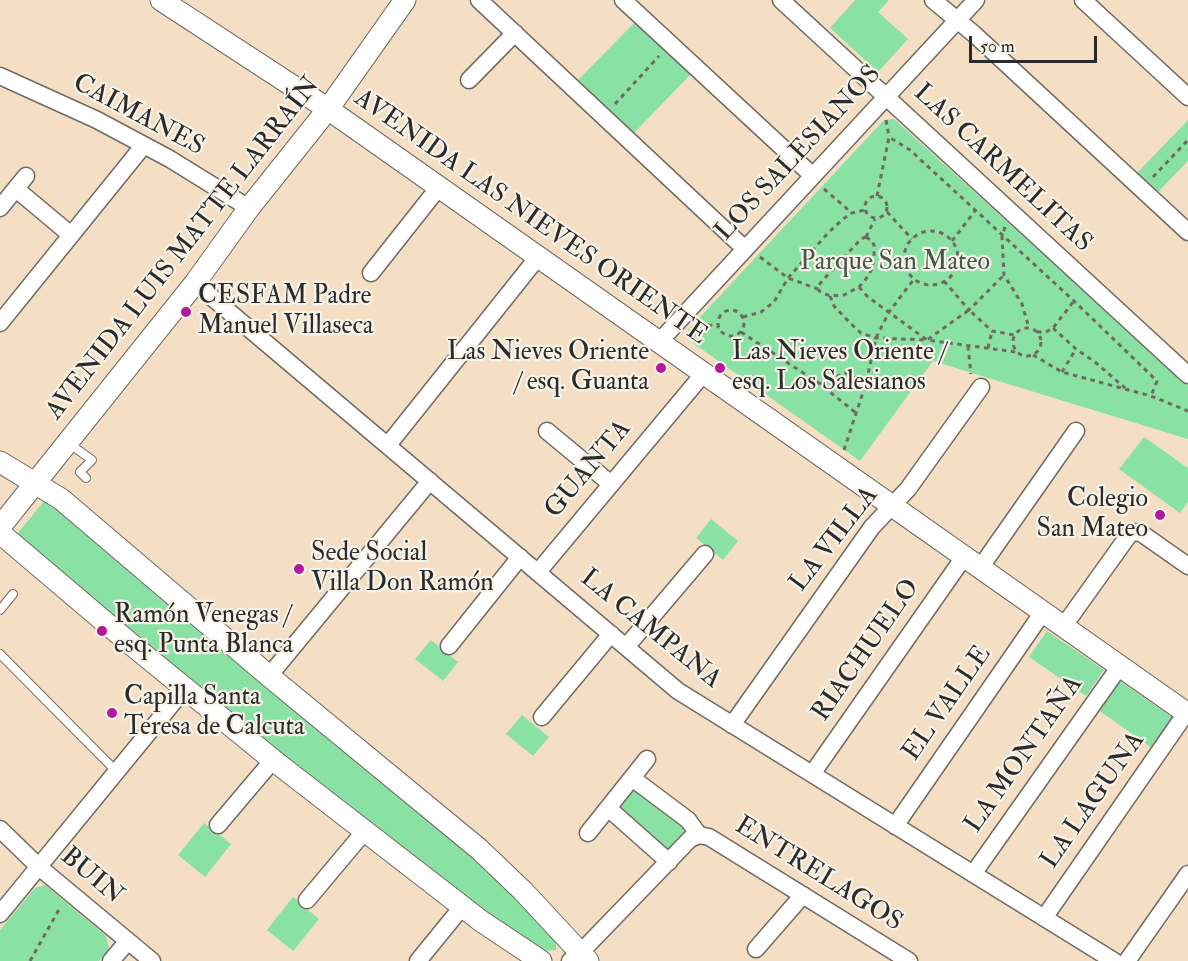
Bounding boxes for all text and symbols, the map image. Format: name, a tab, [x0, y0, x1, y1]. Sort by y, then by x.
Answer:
scale bar	[972, 24, 1100, 62]
text: 50 m	[980, 35, 1015, 58]
street label: LOS SALESIANOS	[710, 60, 888, 248]
street label: CAIMANES	[67, 68, 209, 164]
street label: AVENIDA LUIS MATTE LARRAÍN	[40, 71, 328, 427]
street label: LAS CARMELITAS	[906, 78, 1098, 260]
street label: AVENIDA LAS NIEVES ORIENTE	[347, 84, 713, 352]
park label: Parque San Mateo	[800, 247, 990, 279]
place label: CESFAM Padre Manuel Villaseca	[198, 281, 374, 342]
marker: CESFAM Padre Manuel Villaseca	[179, 305, 193, 319]
place label: Las Nieves Oriente / esq. Guanta	[447, 337, 649, 398]
place label: Las Nieves Oriente / esq. Los Salesianos	[732, 337, 946, 398]
marker: Las Nieves Oriente / esq. Guanta	[654, 361, 668, 375]
marker: Las Nieves Oriente / esq. Los Salesianos	[713, 361, 727, 375]
street label: GUANTA	[539, 415, 639, 525]
street label: LA VILLA	[784, 481, 886, 599]
place label: Colegio San Mateo	[1036, 484, 1148, 546]
marker: Colegio San Mateo	[1153, 508, 1167, 522]
place label: Sede Social Villa Don Ramón	[311, 538, 494, 600]
marker: Sede Social Villa Don Ramón	[292, 562, 306, 576]
street label: LA CAMPANA	[573, 564, 727, 696]
street label: RIACHUELO	[807, 574, 927, 728]
place label: Ramón Venegas / esq. Punta Blanca	[114, 600, 293, 662]
marker: Ramón Venegas / esq. Punta Blanca	[95, 624, 109, 638]
street label: EL VALLE	[897, 641, 999, 767]
street label: LA MONTAÑA	[959, 670, 1091, 840]
place label: Capilla Santa Teresa de Calcuta	[124, 682, 305, 744]
marker: Capilla Santa Teresa de Calcuta	[105, 706, 119, 720]
street label: LA LAGUNA	[1035, 727, 1153, 875]
street label: ENTRELAGOS	[728, 811, 908, 939]
street label: BUIN	[53, 842, 129, 912]

